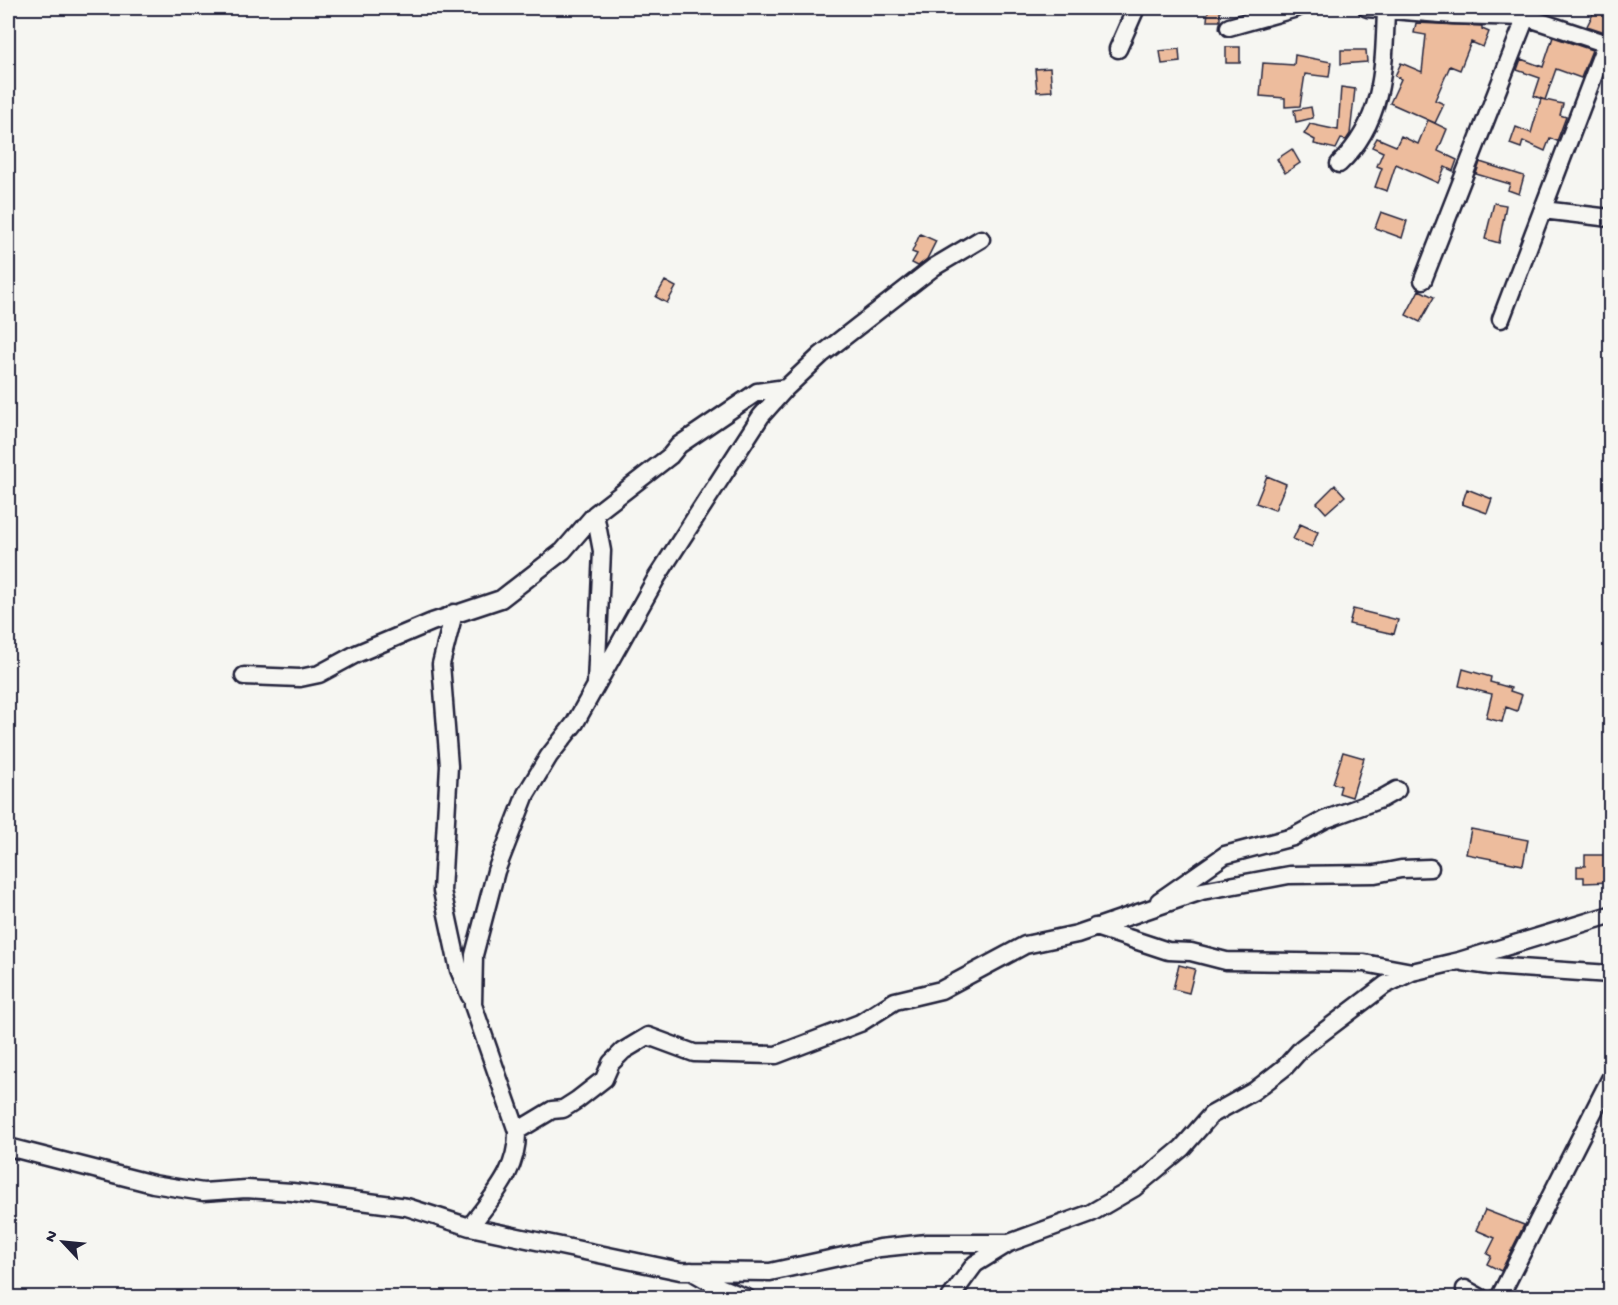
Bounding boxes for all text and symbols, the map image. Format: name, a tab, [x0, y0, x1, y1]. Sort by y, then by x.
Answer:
north arrow	[33, 1212, 93, 1272]
text: N	[42, 1228, 64, 1246]

